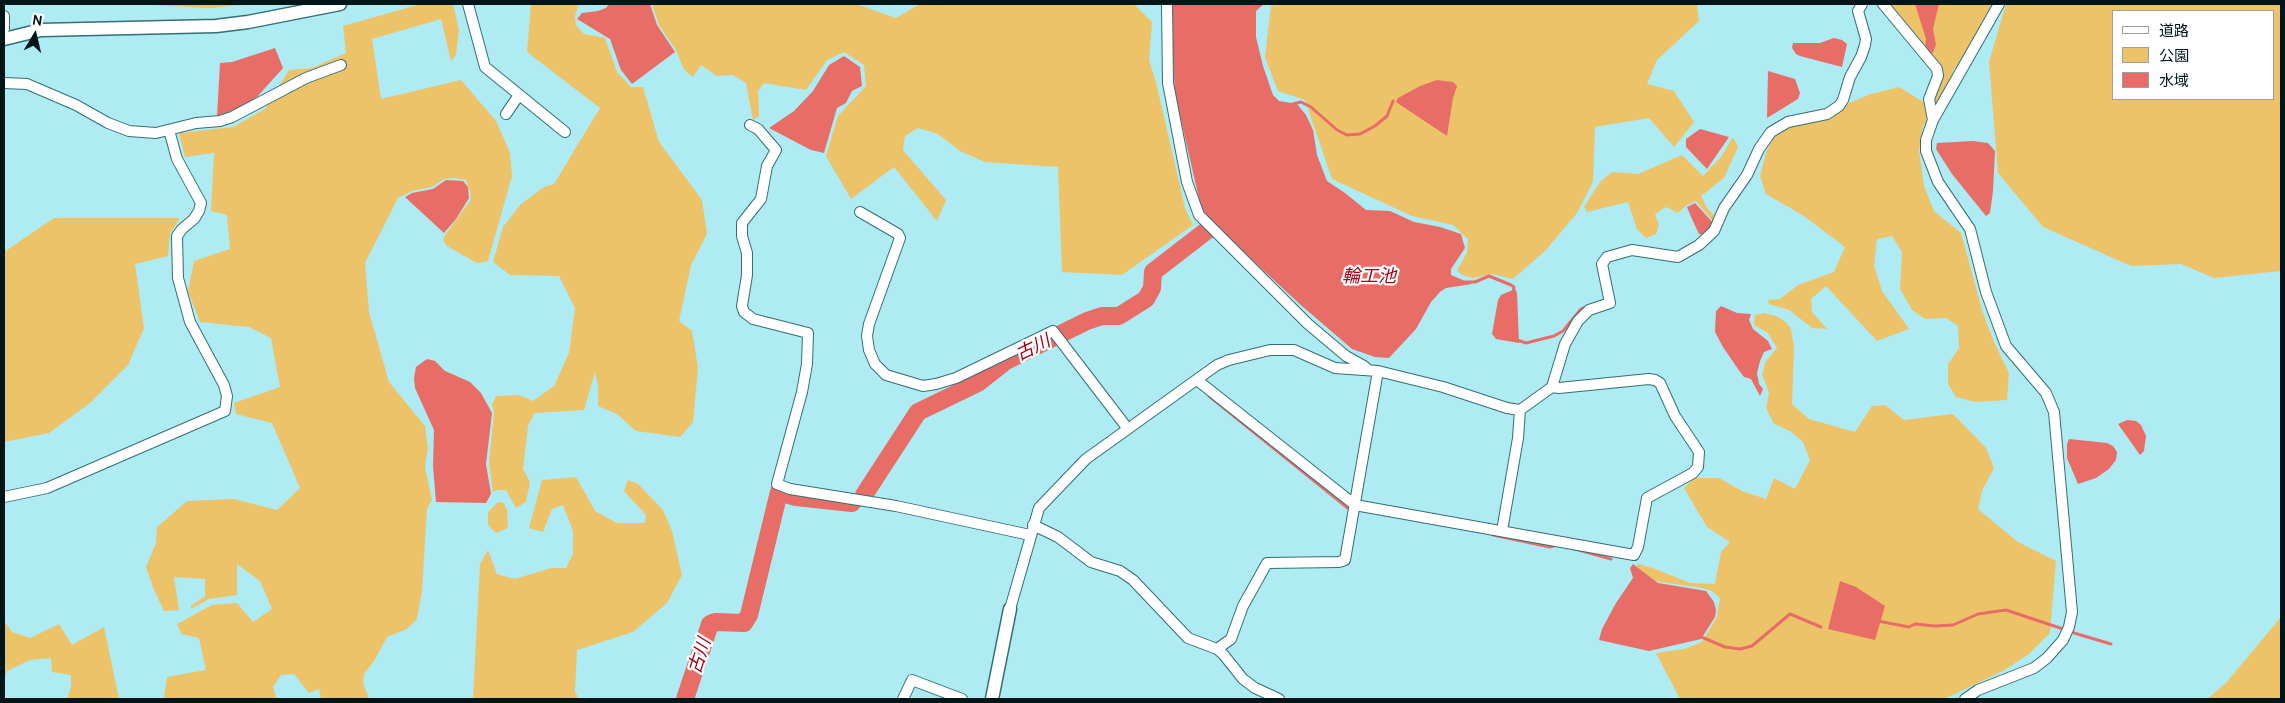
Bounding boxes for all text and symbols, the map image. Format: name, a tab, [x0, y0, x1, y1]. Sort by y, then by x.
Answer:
north arrow	[10, 10, 60, 60]
legend	[2112, 10, 2275, 100]
text: N	[31, 11, 44, 30]
text: 道路	[2159, 22, 2189, 40]
text: 公園	[2159, 47, 2189, 65]
text: 水域	[2159, 72, 2189, 90]
water label: 輪工池	[1342, 266, 1396, 288]
water label: 古川	[1012, 330, 1054, 366]
water label: 古川	[684, 636, 716, 676]

